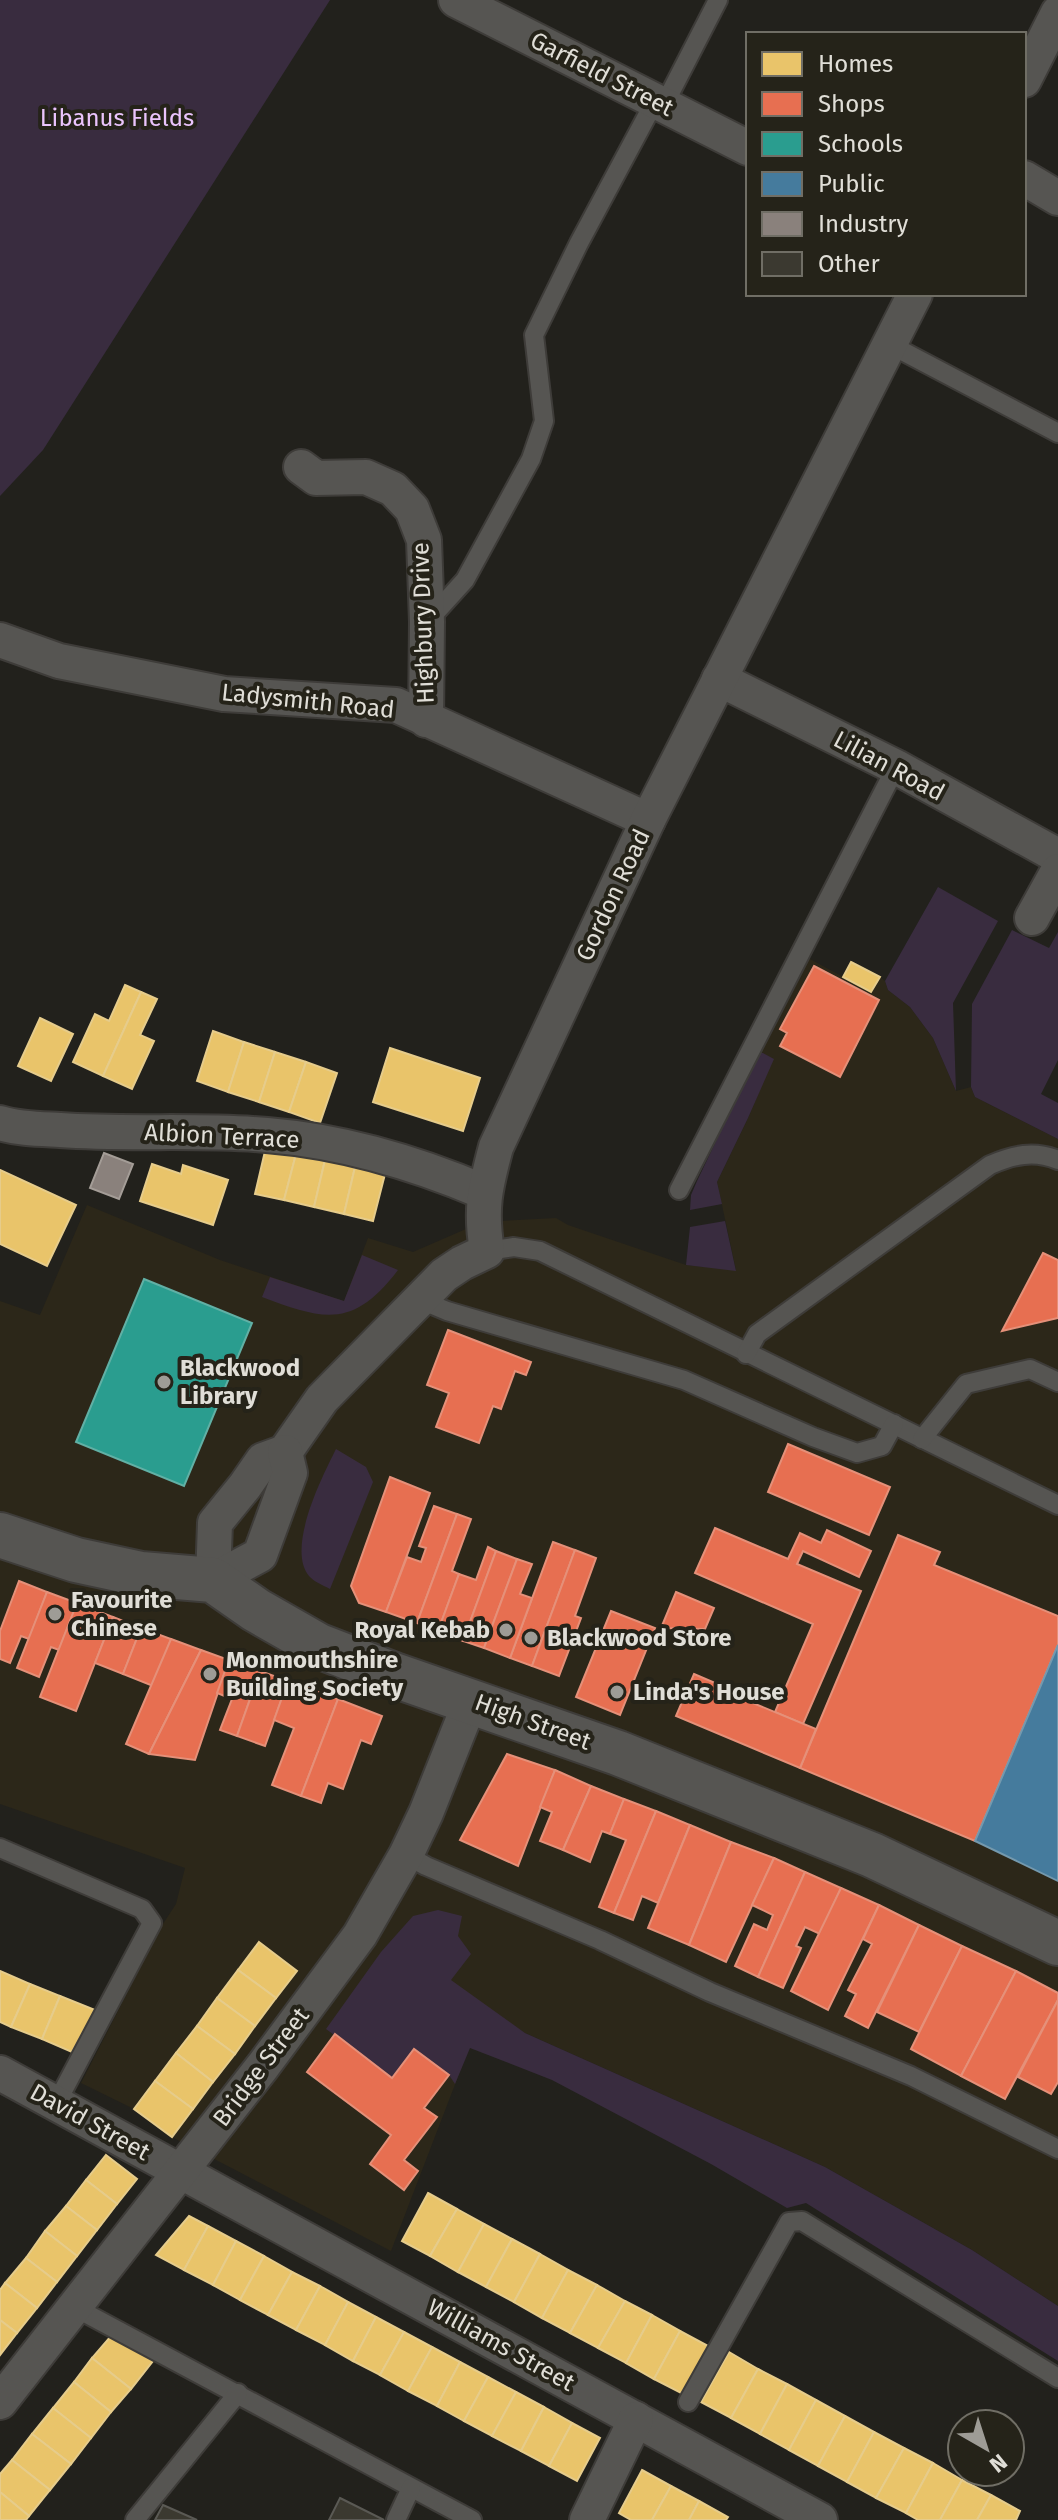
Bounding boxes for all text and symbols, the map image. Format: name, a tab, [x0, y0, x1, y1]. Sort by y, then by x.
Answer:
street label: Garfield Street	[526, 26, 679, 122]
legend	[746, 32, 1026, 296]
text: Homes	[818, 50, 893, 78]
text: Shops	[818, 90, 885, 118]
park label: Libanus Fields	[40, 104, 194, 132]
text: Schools	[818, 130, 903, 158]
text: Public	[818, 170, 885, 198]
text: Industry	[818, 210, 909, 238]
text: Other	[818, 250, 880, 278]
street label: Highbury Drive	[406, 542, 440, 704]
street label: Ladysmith Road	[220, 678, 396, 724]
street label: Lilian Road	[829, 725, 949, 807]
street label: Gordon Road	[570, 825, 656, 965]
street label: Albion Terrace	[144, 1118, 300, 1154]
place label: Blackwood Library	[180, 1354, 300, 1410]
marker: Blackwood Library	[155, 1373, 173, 1391]
place label: Favourite Chinese	[71, 1586, 172, 1642]
marker: Favourite Chinese	[46, 1605, 64, 1623]
place label: Royal Kebab	[355, 1616, 490, 1644]
marker: Royal Kebab	[497, 1621, 515, 1639]
place label: Blackwood Store	[547, 1624, 732, 1652]
marker: Blackwood Store	[522, 1629, 540, 1647]
place label: Monmouthshire Building Society	[226, 1646, 404, 1702]
marker: Monmouthshire Building Society	[201, 1665, 219, 1683]
place label: Linda's House	[633, 1678, 785, 1706]
marker: Linda's House	[608, 1683, 626, 1701]
street label: High Street	[471, 1688, 595, 1756]
street label: Bridge Street	[207, 2002, 315, 2132]
street label: David Street	[25, 2078, 155, 2166]
street label: Williams Street	[423, 2293, 580, 2397]
north arrow	[946, 2408, 1026, 2488]
text: N	[984, 2448, 1012, 2478]

